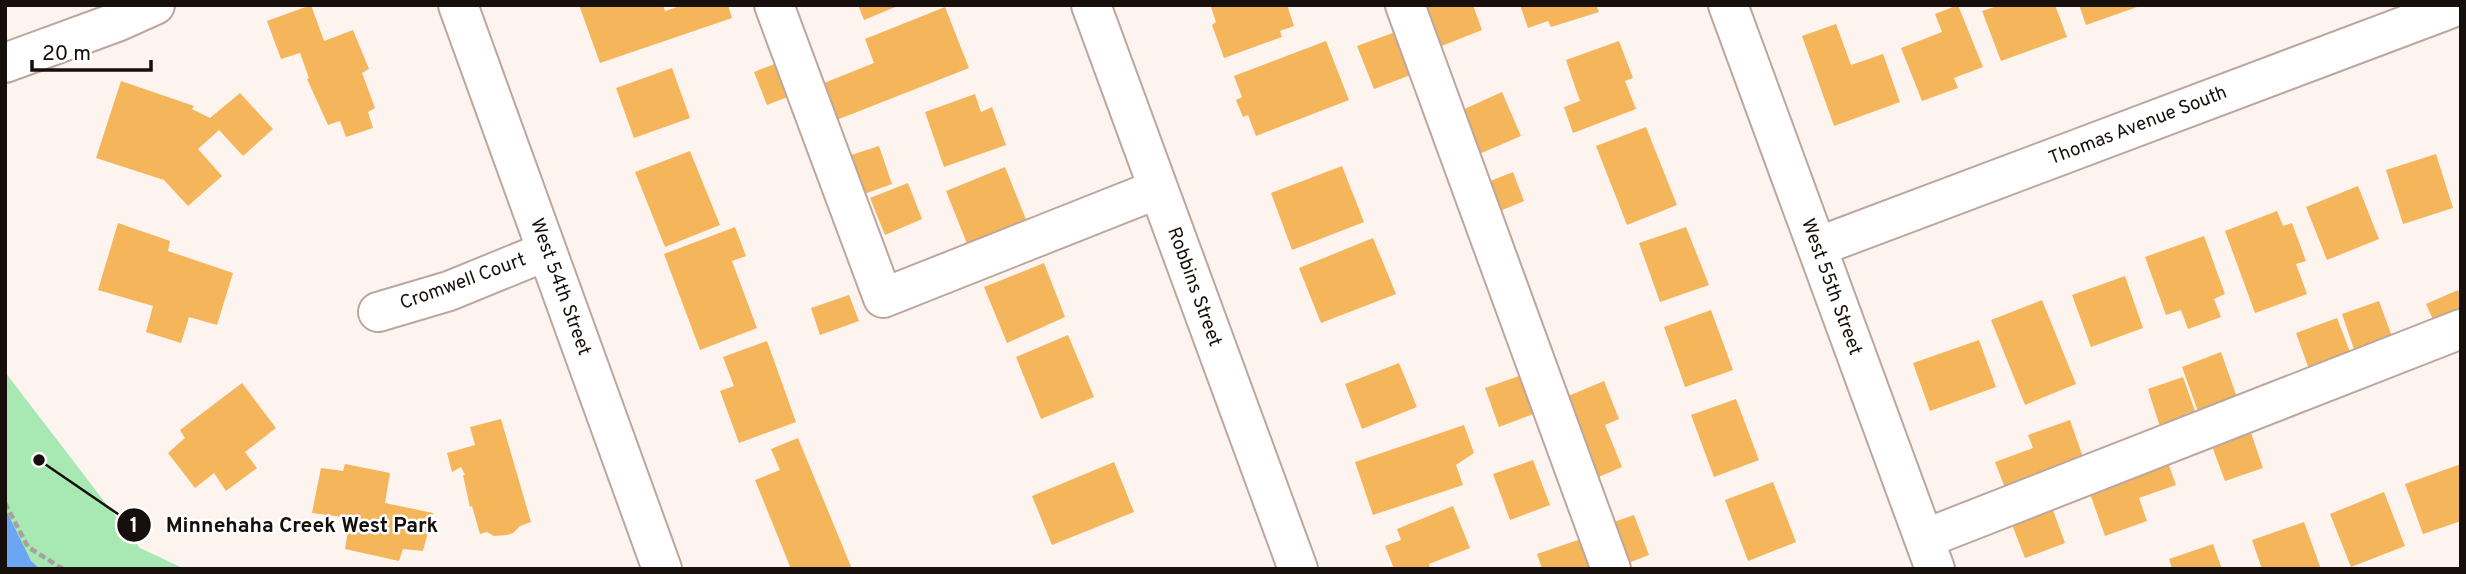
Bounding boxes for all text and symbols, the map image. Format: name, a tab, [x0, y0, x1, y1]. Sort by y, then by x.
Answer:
scale bar	[32, 28, 150, 72]
text: 20 m	[42, 41, 91, 68]
street label: Thomas Avenue South	[2045, 81, 2231, 171]
street label: West 54th Street	[524, 215, 596, 359]
street label: West 55th Street	[1795, 215, 1867, 359]
street label: Robbins Street	[1161, 224, 1227, 350]
street label: Cromwell Court	[397, 248, 529, 316]
callout: Minnehaha Creek West Park	[117, 504, 452, 546]
text: 1	[130, 513, 138, 540]
text: Minnehaha Creek West Park	[166, 513, 439, 540]

